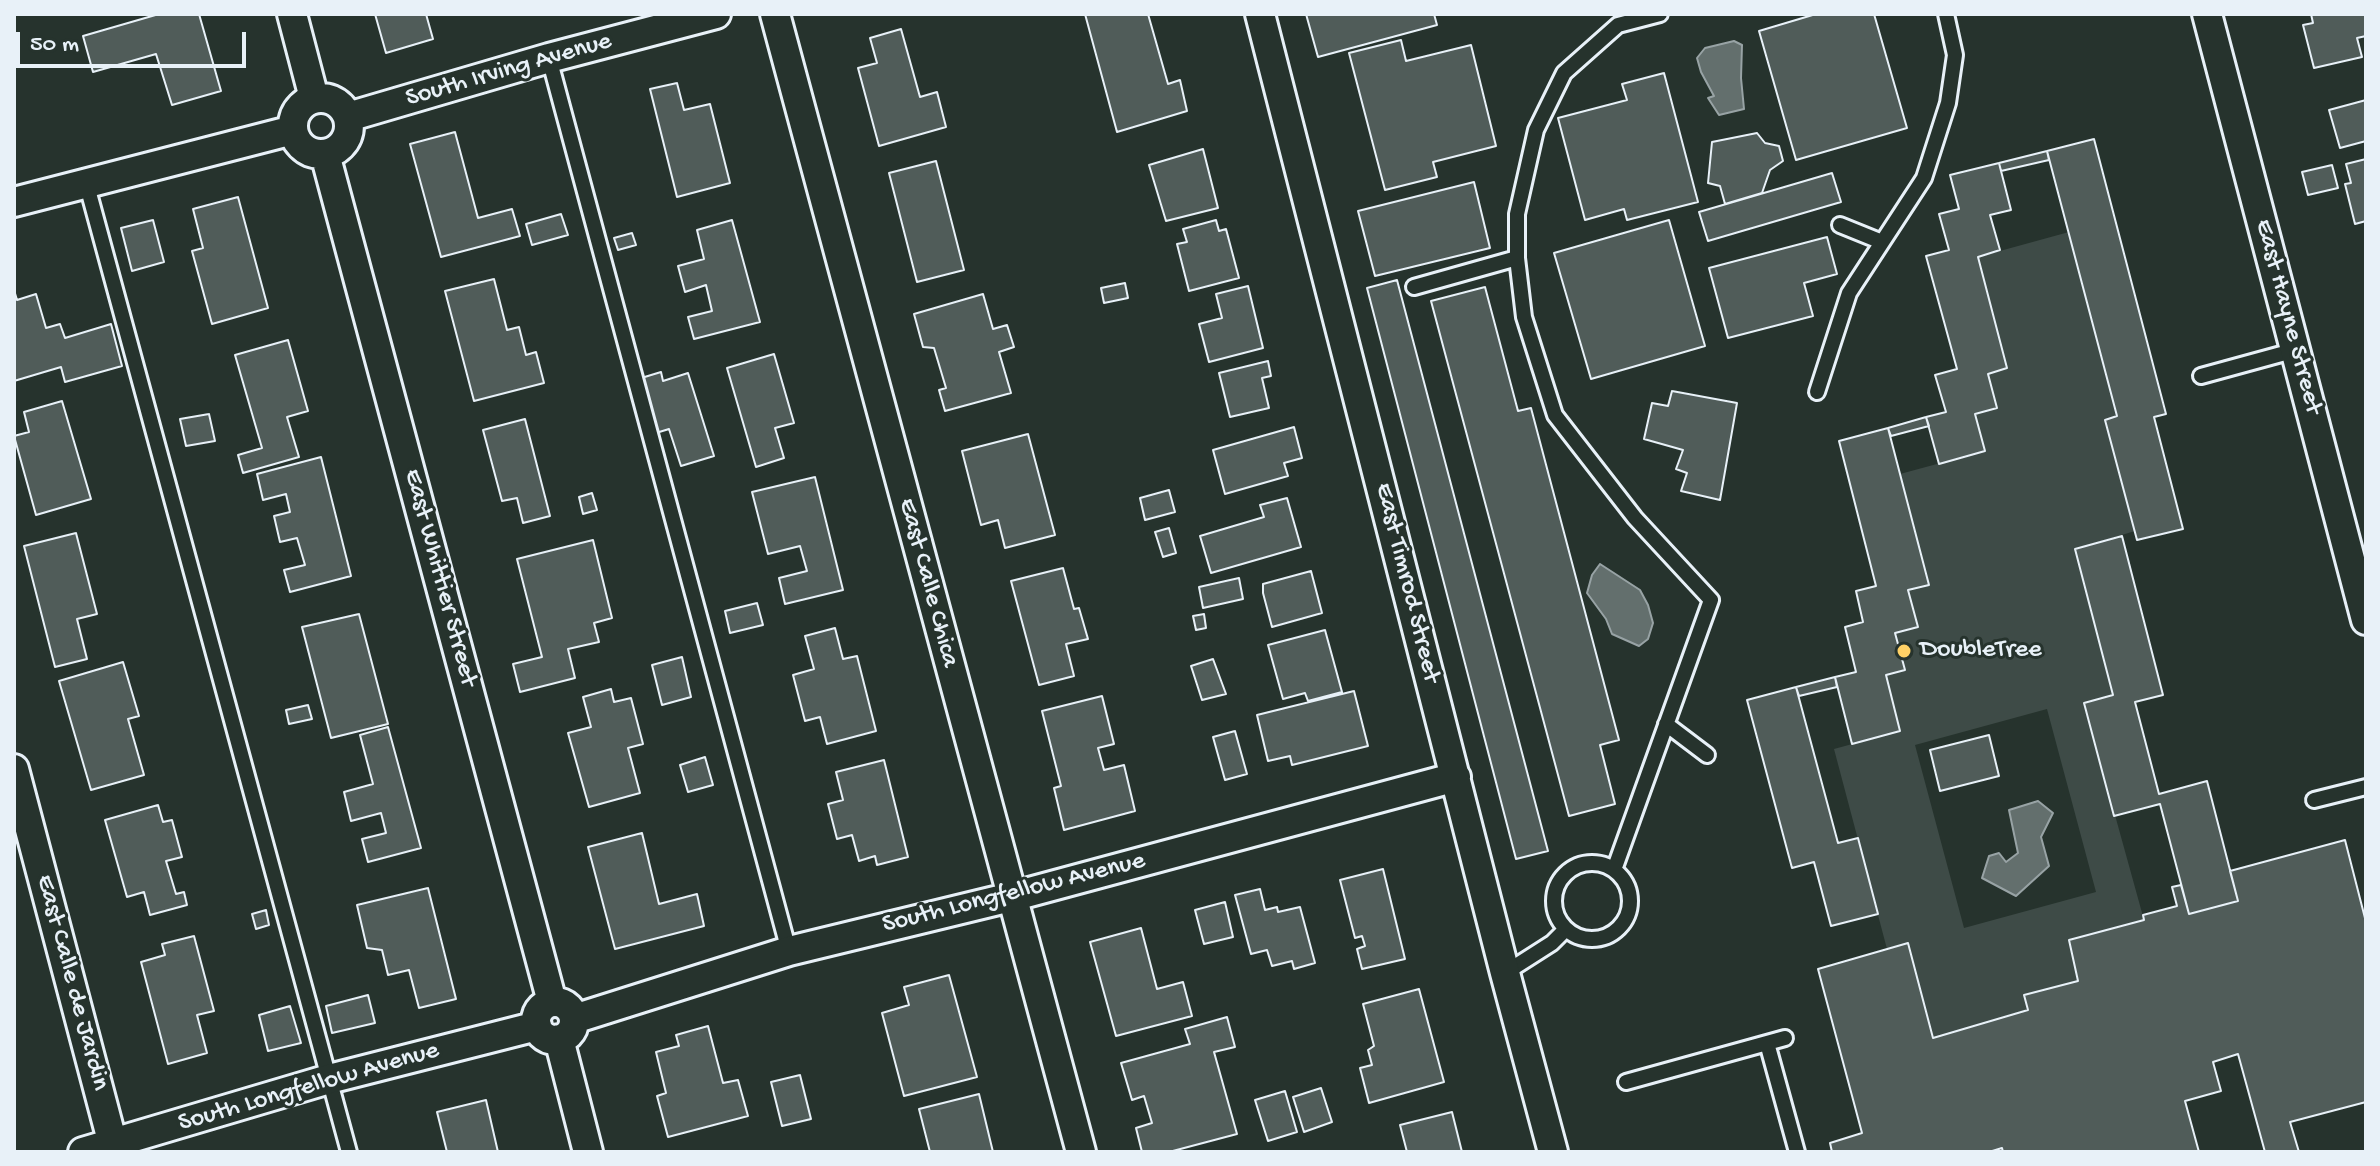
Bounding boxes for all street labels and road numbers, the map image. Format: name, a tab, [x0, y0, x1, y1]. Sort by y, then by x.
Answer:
street label: South Irving Avenue	[403, 27, 615, 115]
street label: East Hayne Street	[2246, 216, 2328, 418]
street label: East Whittier Street	[395, 466, 483, 690]
street label: East Timrod Street	[1366, 480, 1446, 686]
street label: East Calle Chica	[889, 495, 965, 671]
street label: South Longfellow Avenue	[879, 846, 1149, 942]
street label: East Calle de Jardin	[27, 872, 115, 1094]
street label: South Longfellow Avenue	[175, 1036, 443, 1140]

